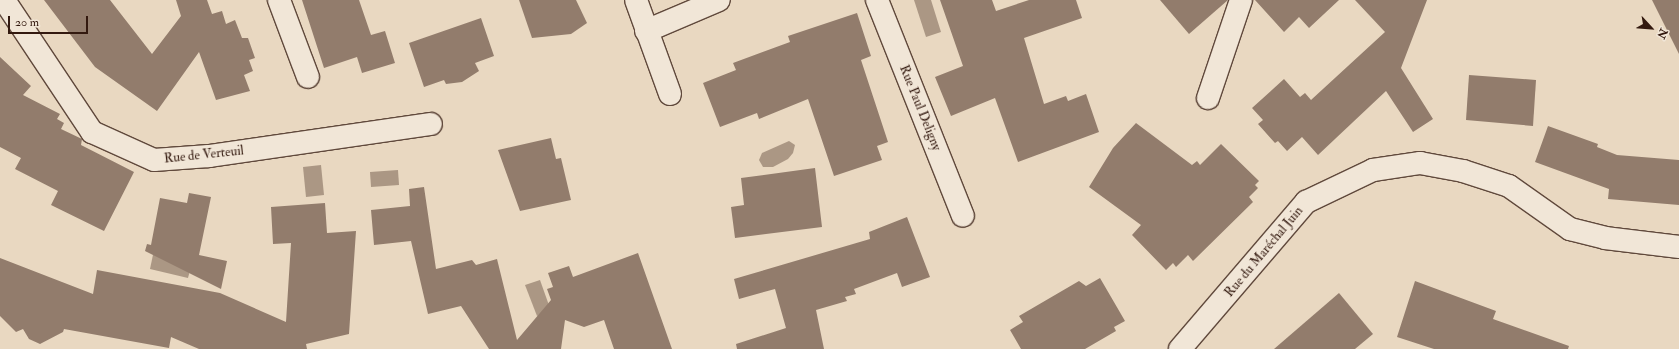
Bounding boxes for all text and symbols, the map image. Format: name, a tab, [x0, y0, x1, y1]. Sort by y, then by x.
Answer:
scale bar	[10, 8, 90, 34]
north arrow	[1631, 8, 1671, 48]
text: 20 m	[15, 15, 39, 30]
text: N	[1654, 26, 1670, 41]
street label: Rue Paul Deligny	[896, 63, 944, 153]
street label: Rue de Verteuil	[163, 143, 245, 167]
street label: Rue du Maréchal Juin	[1222, 204, 1306, 300]

